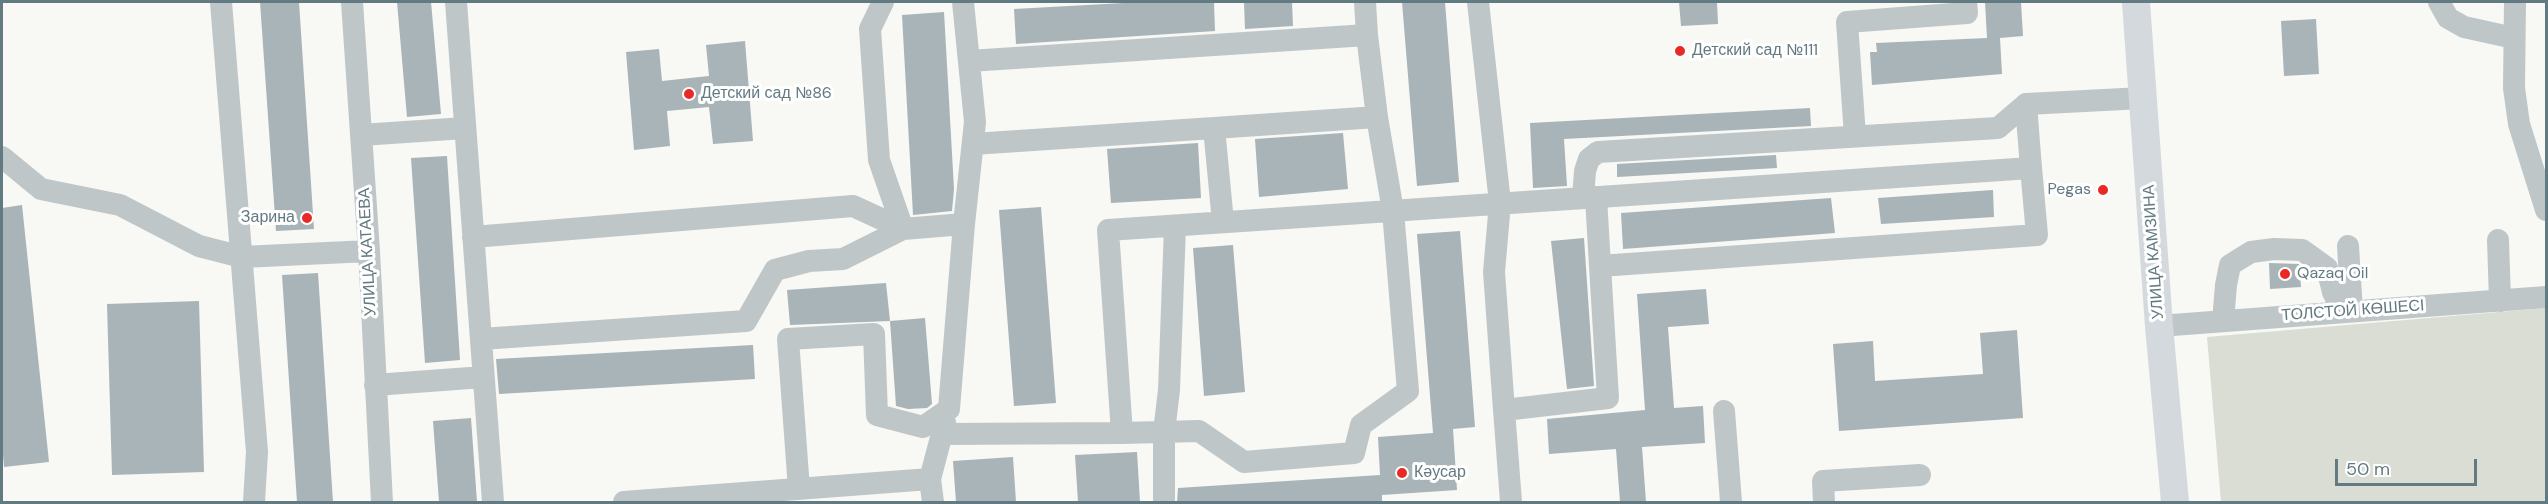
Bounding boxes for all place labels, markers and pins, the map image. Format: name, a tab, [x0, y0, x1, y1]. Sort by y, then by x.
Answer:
place label: Детский сад №111	[1692, 41, 1818, 61]
marker: Детский сад №111	[1673, 44, 1687, 58]
place label: Детский сад №86	[701, 84, 832, 104]
marker: Детский сад №86	[682, 87, 696, 101]
place label: Pegas	[2047, 180, 2091, 200]
marker: Pegas	[2096, 183, 2110, 197]
place label: Зарина	[241, 208, 295, 228]
marker: Зарина	[300, 211, 314, 225]
place label: Qazaq Oil	[2297, 264, 2368, 284]
marker: Qazaq Oil	[2278, 267, 2292, 281]
place label: Кәусар	[1414, 463, 1466, 483]
marker: Кәусар	[1395, 466, 1409, 480]

